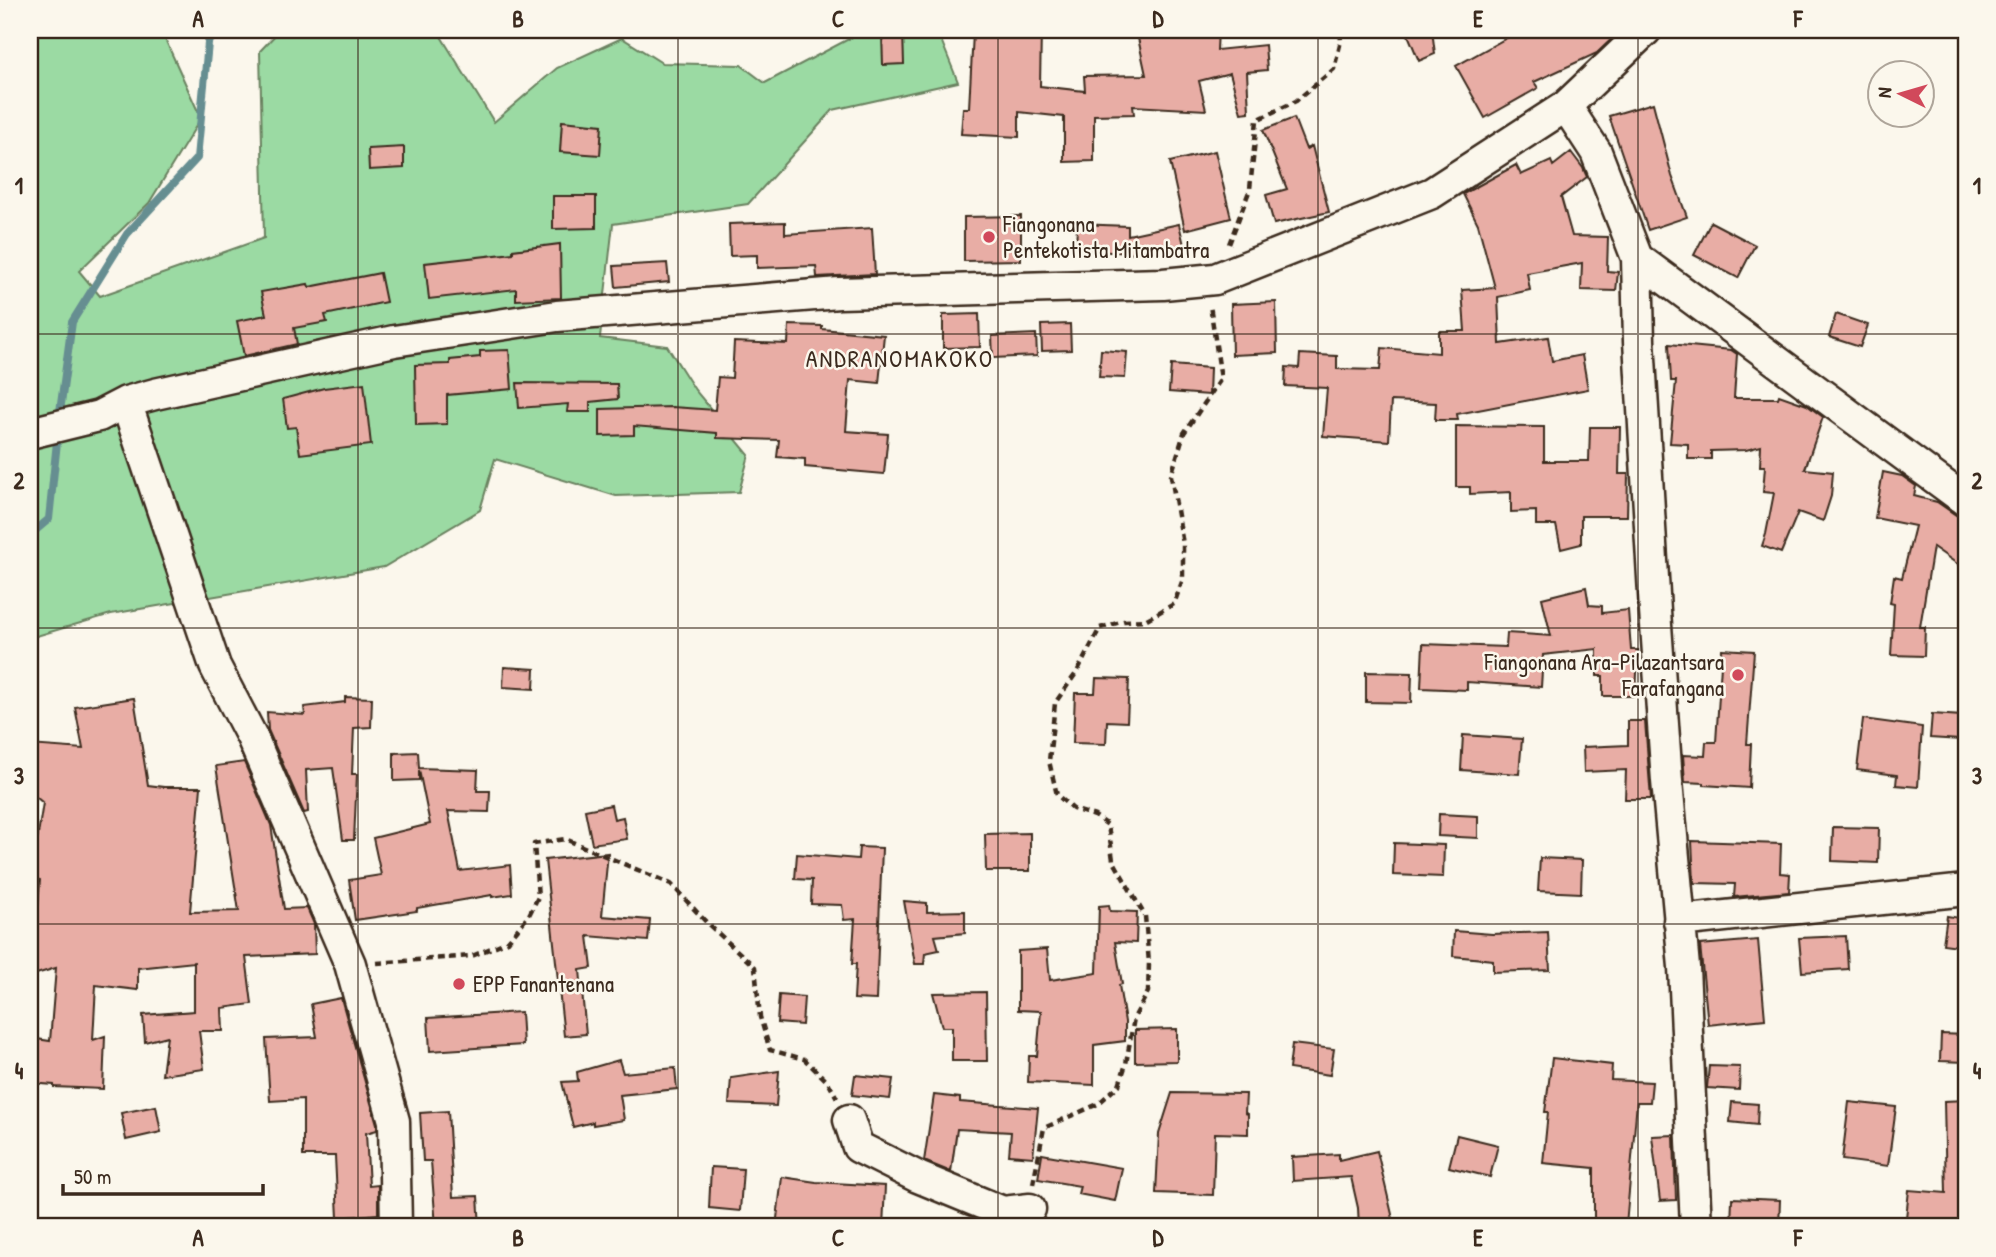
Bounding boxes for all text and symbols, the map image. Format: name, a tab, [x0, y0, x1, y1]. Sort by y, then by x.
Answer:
text: A	[192, 3, 204, 34]
text: B	[512, 3, 524, 34]
text: C	[832, 3, 844, 34]
text: D	[1153, 3, 1165, 34]
text: E	[1473, 3, 1484, 34]
text: F	[1793, 3, 1804, 34]
north arrow	[1867, 60, 1937, 130]
text: N	[1871, 86, 1897, 99]
text: 1	[15, 170, 23, 201]
text: 1	[1973, 170, 1981, 201]
place label: Fiangonana Pentekotista Mitambatra	[1002, 208, 1209, 265]
marker: Fiangonana Pentekotista Mitambatra	[981, 229, 997, 245]
district label: ANDRANOMAKOKO	[806, 342, 994, 374]
text: 2	[14, 465, 25, 496]
text: 2	[1972, 465, 1983, 496]
place label: Fiangonana Ara-Pilazantsara Farafangana	[1484, 646, 1724, 703]
marker: Fiangonana Ara-Pilazantsara Farafangana	[1730, 667, 1746, 683]
text: 3	[14, 760, 24, 791]
text: 3	[1972, 760, 1982, 791]
place label: EPP Fanantenana	[473, 968, 614, 999]
marker: EPP Fanantenana	[451, 976, 467, 992]
text: 4	[15, 1055, 24, 1086]
text: 4	[1973, 1055, 1982, 1086]
scale bar	[63, 1152, 262, 1196]
text: 50 m	[74, 1162, 111, 1191]
text: A	[192, 1222, 204, 1253]
text: B	[512, 1222, 524, 1253]
text: C	[832, 1222, 844, 1253]
text: D	[1153, 1222, 1165, 1253]
text: E	[1473, 1222, 1484, 1253]
text: F	[1793, 1222, 1804, 1253]

